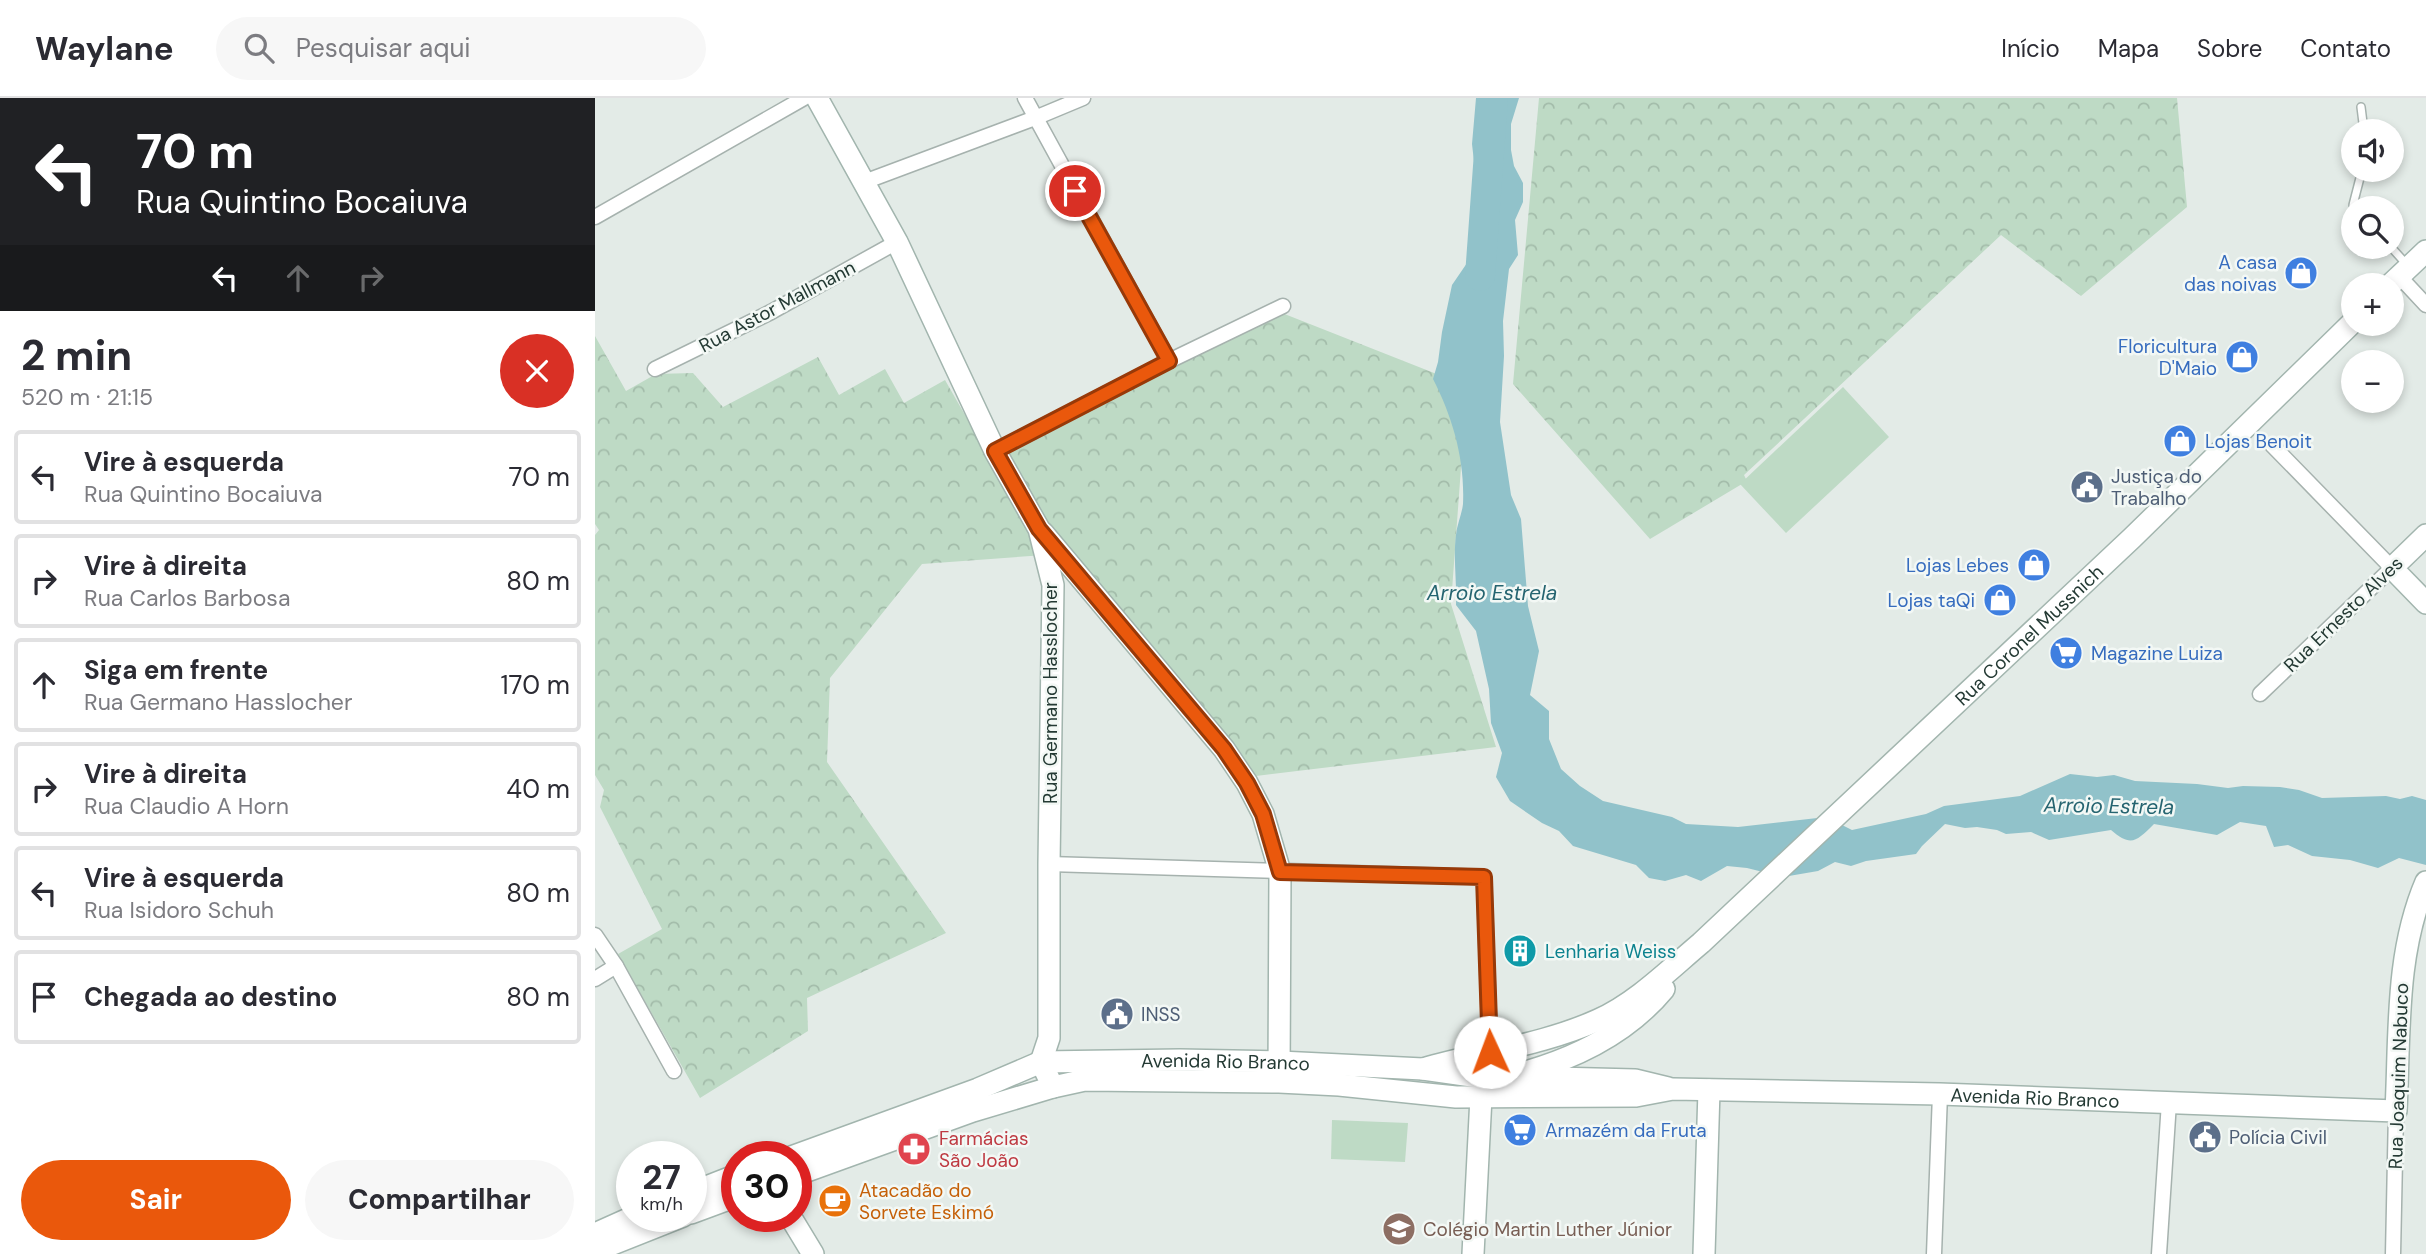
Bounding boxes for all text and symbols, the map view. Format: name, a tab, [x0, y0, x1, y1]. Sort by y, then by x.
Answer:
search box	[216, 17, 706, 80]
text: Waylane	[35, 27, 174, 70]
icon: search	[240, 29, 278, 67]
text: Pesquisar aqui	[296, 31, 471, 65]
text: Início	[2001, 33, 2060, 64]
text: Mapa	[2098, 33, 2159, 64]
text: Sobre	[2197, 33, 2262, 64]
text: Contato	[2300, 33, 2391, 64]
text: 70 m	[136, 119, 254, 183]
map controls	[2341, 119, 2404, 413]
button: sound	[2341, 119, 2404, 182]
icon: left	[21, 126, 112, 217]
pin	[1045, 161, 1105, 221]
icon: arrive	[1056, 172, 1094, 210]
text: Rua Quintino Bocaiuva	[136, 181, 468, 223]
button: search	[2341, 196, 2404, 259]
place label: A casa das noivas	[2184, 250, 2277, 297]
shop icon: A casa das noivas	[2282, 254, 2320, 292]
street label: Rua Astor Mallmann	[695, 255, 860, 358]
icon: left	[206, 259, 244, 297]
icon: ahead	[279, 259, 317, 297]
icon: right	[352, 259, 390, 297]
button: +	[2341, 273, 2404, 336]
text: 2 min	[21, 328, 132, 383]
button: close	[500, 334, 574, 408]
place label: Floricultura D'Maio	[2118, 334, 2217, 381]
shop icon: Floricultura D'Maio	[2223, 338, 2261, 376]
button: −	[2341, 350, 2404, 413]
text: 520 m · 21:15	[21, 382, 153, 412]
shop icon: Lojas Benoit	[2161, 422, 2199, 460]
place label: Lojas Benoit	[2205, 429, 2312, 454]
text: Vire à esquerda	[84, 445, 284, 479]
icon: left	[25, 458, 63, 496]
text: 70 m	[509, 460, 570, 494]
place label: Justiça do Trabalho	[2111, 464, 2202, 511]
public building icon: Justiça do Trabalho	[2068, 468, 2106, 506]
text: Rua Quintino Bocaiuva	[84, 479, 323, 509]
shop icon: Lojas Lebes	[2015, 546, 2053, 584]
text: Vire à direita	[84, 549, 247, 583]
street label: Rua Ernesto Alves	[2278, 551, 2408, 678]
place label: Lojas Lebes	[1906, 553, 2009, 578]
street label: Rua Coronel Mussnich	[1950, 559, 2109, 711]
icon: right	[25, 562, 63, 600]
text: 80 m	[506, 564, 570, 598]
water label: Arroio Estrela	[1426, 579, 1557, 607]
shop icon: Lojas taQi	[1981, 581, 2019, 619]
street label: Rua Germano Hasslocher	[1038, 582, 1063, 804]
text: Rua Carlos Barbosa	[84, 583, 290, 613]
place label: Lojas taQi	[1888, 588, 1975, 613]
supermarket icon: Magazine Luiza	[2047, 634, 2085, 672]
place label: Magazine Luiza	[2091, 641, 2223, 666]
text: Siga em frente	[84, 653, 268, 687]
icon: ahead	[25, 666, 63, 704]
text: 170 m	[501, 668, 570, 702]
text: Rua Germano Hasslocher	[84, 687, 352, 717]
text: Vire à direita	[84, 757, 247, 791]
icon: right	[25, 770, 63, 808]
text: 40 m	[506, 772, 570, 806]
text: Rua Claudio A Horn	[84, 791, 289, 821]
water label: Arroio Estrela	[2042, 791, 2175, 821]
text: Vire à esquerda	[84, 861, 284, 895]
icon: left	[25, 874, 63, 912]
text: 80 m	[506, 876, 570, 910]
text: Rua Isidoro Schuh	[84, 895, 274, 925]
building icon: Lenharia Weiss	[1501, 932, 1539, 970]
place label: Lenharia Weiss	[1545, 939, 1676, 964]
icon: arrive	[25, 978, 63, 1016]
text: Chegada ao destino	[84, 980, 337, 1014]
text: 80 m	[506, 980, 570, 1014]
street label: Rua Joaquim Nabuco	[2383, 982, 2414, 1170]
public building icon: INSS	[1098, 995, 1136, 1033]
place label: INSS	[1141, 1002, 1181, 1027]
position arrow	[1453, 1015, 1527, 1089]
street label: Avenida Rio Branco	[1141, 1048, 1310, 1076]
street label: Avenida Rio Branco	[1950, 1082, 2120, 1114]
supermarket icon: Armazém da Fruta	[1501, 1111, 1539, 1149]
place label: Armazém da Fruta	[1545, 1118, 1707, 1143]
public building icon: Polícia Civil	[2186, 1118, 2224, 1156]
place label: Polícia Civil	[2229, 1125, 2327, 1150]
place label: Farmácias São João	[939, 1126, 1028, 1173]
pharmacy icon: Farmácias São João	[895, 1130, 933, 1168]
speed limit sign: 30	[721, 1141, 812, 1232]
text: 27	[642, 1154, 681, 1200]
button: Sair	[21, 1160, 291, 1240]
button: Compartilhar	[305, 1160, 574, 1240]
place label: Atacadão do Sorvete Eskimó	[859, 1178, 994, 1225]
cafe icon: Atacadão do Sorvete Eskimó	[816, 1182, 854, 1220]
text: km/h	[640, 1192, 683, 1216]
school or university icon: Colégio Martin Luther Júnior	[1380, 1210, 1418, 1248]
place label: Colégio Martin Luther Júnior	[1423, 1217, 1672, 1242]

